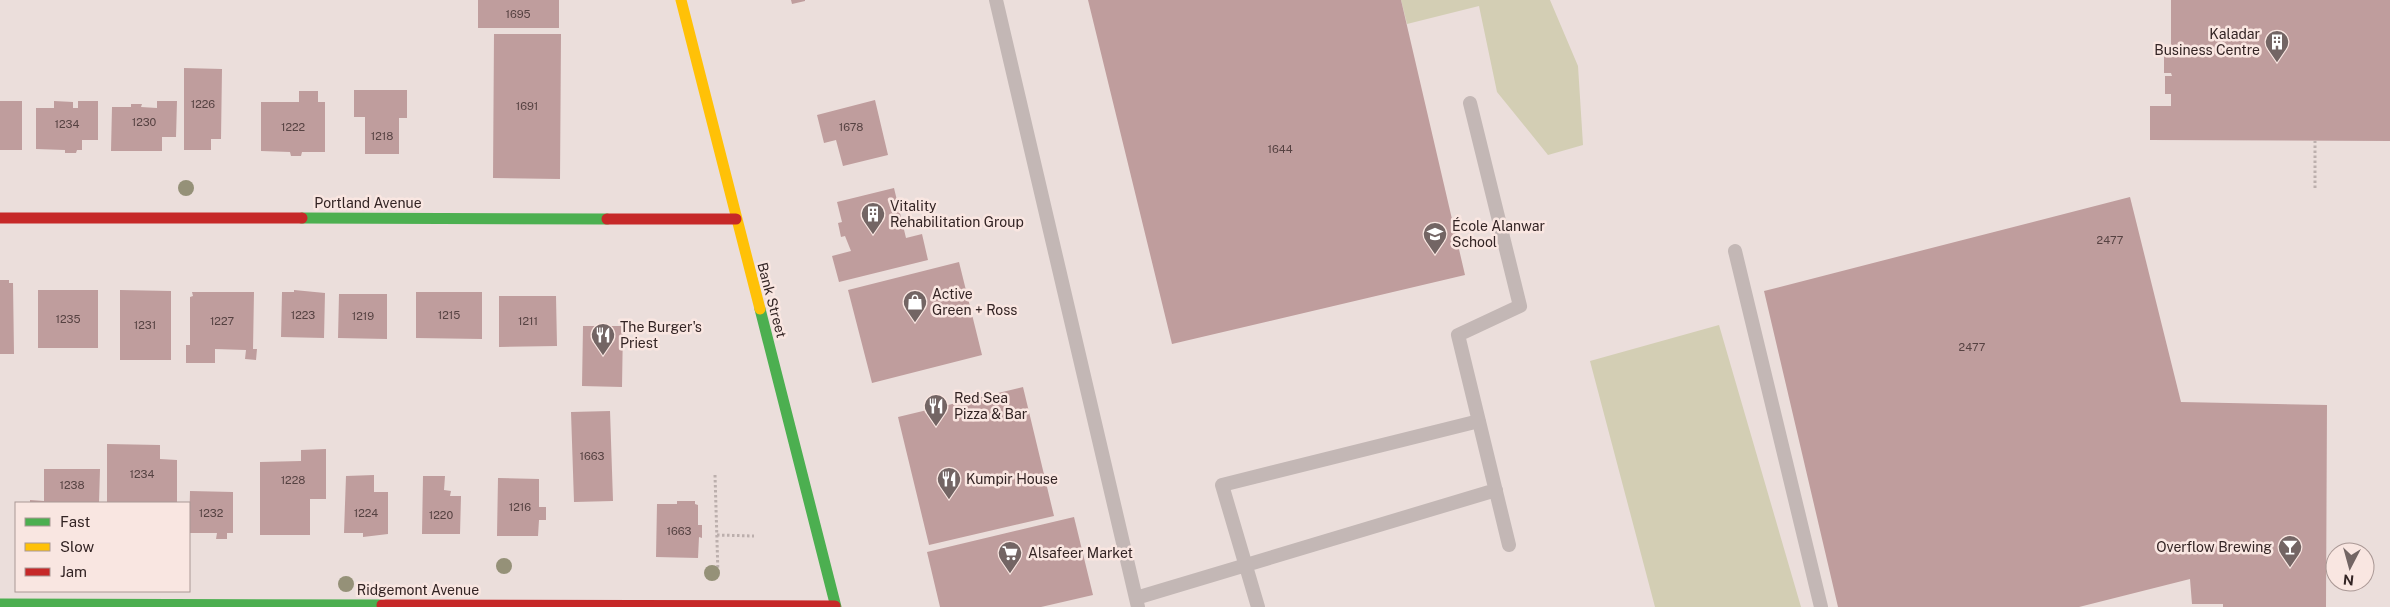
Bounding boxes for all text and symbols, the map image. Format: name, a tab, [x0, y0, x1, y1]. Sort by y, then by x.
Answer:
house number: 1695	[505, 8, 531, 20]
place label: Kaladar Business Centre	[2154, 26, 2260, 58]
building icon: Kaladar Business Centre	[2264, 29, 2290, 63]
house number: 1226	[191, 98, 215, 110]
house number: 1691	[516, 100, 538, 112]
house number: 1230	[132, 116, 157, 128]
house number: 1234	[55, 118, 80, 130]
house number: 1222	[281, 121, 306, 133]
house number: 1678	[839, 121, 863, 133]
house number: 1218	[371, 130, 393, 142]
house number: 1644	[1267, 143, 1293, 155]
street label: Portland Avenue	[314, 195, 422, 211]
place label: Vitality Rehabilitation Group	[890, 198, 1024, 230]
building icon: Vitality Rehabilitation Group	[860, 201, 886, 235]
place label: École Alanwar School	[1452, 217, 1545, 250]
school or university icon: École Alanwar School	[1422, 221, 1448, 255]
house number: 2477	[2097, 234, 2124, 246]
street label: Bank Street	[754, 261, 790, 339]
place label: Active Green + Ross	[932, 286, 1017, 318]
shop icon: Active Green + Ross	[902, 289, 928, 323]
house number: 1223	[291, 309, 315, 321]
house number: 1215	[438, 309, 460, 321]
house number: 1219	[352, 310, 374, 322]
house number: 1235	[55, 313, 81, 325]
house number: 1227	[210, 315, 234, 327]
house number: 1211	[518, 315, 538, 327]
house number: 1231	[134, 319, 156, 331]
place label: The Burger's Priest	[620, 319, 702, 351]
restaurant icon: The Burger's Priest	[590, 322, 616, 356]
house number: 2477	[1959, 341, 1986, 353]
place label: Red Sea Pizza & Bar	[954, 390, 1027, 422]
restaurant icon: Red Sea Pizza & Bar	[923, 393, 949, 427]
house number: 1663	[580, 450, 605, 462]
restaurant icon: Kumpir House	[936, 466, 962, 500]
house number: 1234	[130, 468, 155, 480]
place label: Kumpir House	[966, 471, 1058, 487]
house number: 1228	[281, 474, 305, 486]
house number: 1238	[59, 479, 85, 491]
house number: 1216	[509, 501, 531, 513]
legend	[15, 502, 190, 592]
house number: 1232	[199, 507, 224, 519]
house number: 1224	[354, 507, 378, 519]
house number: 1220	[429, 509, 453, 521]
text: Fast	[60, 513, 90, 530]
house number: 1663	[667, 525, 692, 537]
bar icon: Overflow Brewing	[2277, 534, 2303, 568]
text: Slow	[60, 538, 95, 555]
place label: Overflow Brewing	[2156, 539, 2272, 555]
supermarket icon: Alsafeer Market	[997, 540, 1023, 574]
north arrow	[2325, 542, 2375, 592]
place label: Alsafeer Market	[1028, 545, 1133, 561]
text: Jam	[60, 563, 87, 580]
text: N	[2342, 571, 2355, 588]
street label: Ridgemont Avenue	[357, 582, 479, 598]

